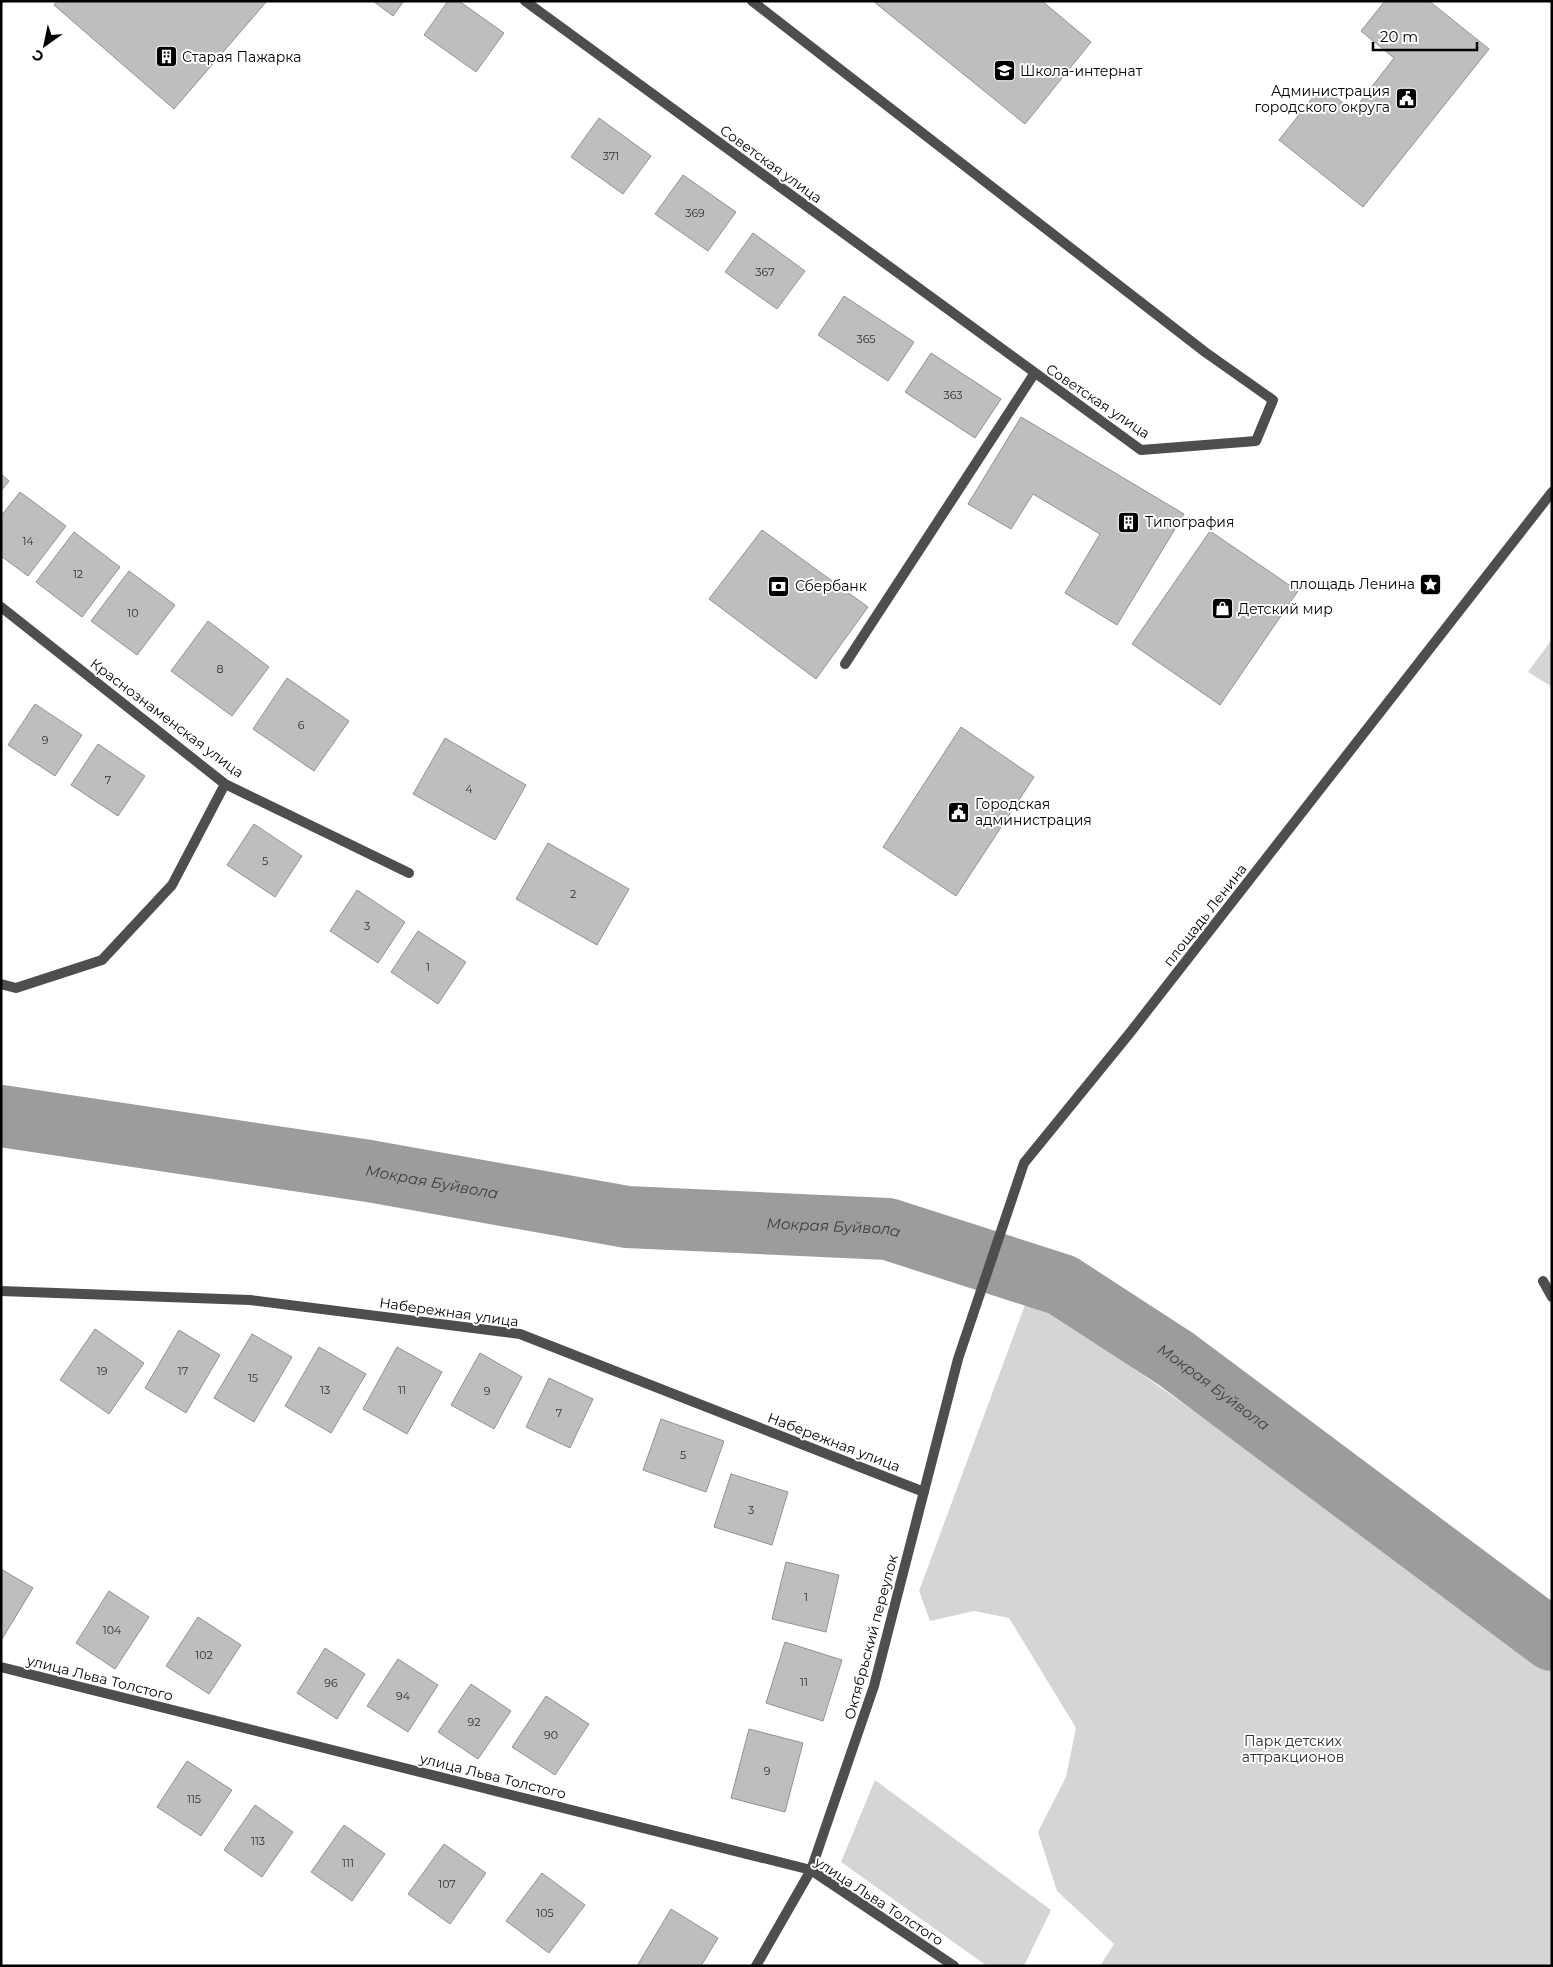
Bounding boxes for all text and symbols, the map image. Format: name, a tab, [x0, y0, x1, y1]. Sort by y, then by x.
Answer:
north arrow	[20, 20, 70, 70]
scale bar	[1373, 20, 1477, 52]
text: 20 m	[1380, 27, 1418, 46]
building icon: Старая Пажарка	[154, 45, 178, 69]
text: С	[29, 46, 47, 66]
place label: Старая Пажарка	[182, 48, 302, 66]
school or university icon: Школа-интернат	[992, 59, 1016, 83]
place label: Школа-интернат	[1020, 62, 1143, 80]
place label: Администрация городского округа	[1255, 82, 1390, 116]
public building icon: Администрация городского округа	[1394, 87, 1418, 111]
street label: Советская улица	[717, 121, 825, 207]
house number: 371	[603, 149, 619, 163]
house number: 369	[685, 206, 705, 220]
house number: 367	[755, 265, 775, 279]
house number: 365	[856, 332, 876, 346]
street label: Советская улица	[1043, 360, 1153, 442]
house number: 363	[943, 388, 963, 402]
building icon: Типография	[1117, 510, 1141, 534]
place label: Типография	[1145, 513, 1234, 531]
house number: 14	[22, 534, 34, 548]
house number: 12	[73, 567, 83, 581]
place icon: площадь Ленина	[1419, 572, 1443, 596]
bank icon: Сбербанк	[767, 574, 791, 598]
place label: площадь Ленина	[1290, 575, 1415, 593]
place label: Сбербанк	[795, 577, 867, 595]
shop icon: Детский мир	[1210, 597, 1234, 621]
place label: Детский мир	[1238, 600, 1333, 618]
house number: 10	[127, 606, 139, 620]
street label: Краснознаменская улица	[87, 654, 247, 782]
house number: 8	[216, 662, 224, 676]
house number: 6	[298, 718, 305, 732]
house number: 9	[42, 733, 49, 747]
house number: 7	[105, 773, 111, 787]
house number: 4	[465, 782, 473, 796]
place label: Городская администрация	[975, 795, 1092, 829]
public building icon: Городская администрация	[947, 800, 971, 824]
house number: 5	[262, 854, 268, 868]
street label: площадь Ленина	[1159, 860, 1251, 970]
house number: 2	[570, 887, 576, 901]
house number: 3	[364, 919, 370, 933]
house number: 1	[426, 960, 430, 974]
water label: Мокрая Буйвола	[364, 1161, 500, 1203]
water label: Мокрая Буйвола	[766, 1213, 903, 1241]
street label: Набережная улица	[378, 1293, 520, 1331]
water label: Мокрая Буйвола	[1154, 1340, 1273, 1435]
house number: 19	[97, 1364, 108, 1378]
house number: 17	[178, 1364, 188, 1378]
house number: 15	[248, 1371, 258, 1385]
house number: 13	[320, 1383, 330, 1397]
house number: 11	[398, 1383, 406, 1397]
house number: 9	[484, 1384, 491, 1398]
house number: 7	[556, 1406, 562, 1420]
street label: Набережная улица	[765, 1408, 903, 1476]
house number: 5	[680, 1448, 686, 1462]
house number: 3	[748, 1503, 754, 1517]
street label: Октябрьский переулок	[840, 1553, 902, 1721]
house number: 1	[804, 1590, 808, 1604]
house number: 104	[103, 1623, 122, 1637]
house number: 102	[195, 1648, 213, 1662]
street label: улица Льва Толстого	[24, 1651, 175, 1705]
house number: 11	[800, 1675, 808, 1689]
house number: 96	[324, 1676, 338, 1690]
house number: 94	[396, 1689, 411, 1703]
house number: 92	[468, 1715, 480, 1729]
house number: 90	[544, 1728, 558, 1742]
park label: Парк детских аттракционов	[1242, 1732, 1344, 1766]
street label: улица Льва Толстого	[417, 1749, 568, 1803]
house number: 9	[764, 1764, 771, 1778]
house number: 115	[187, 1792, 201, 1806]
house number: 113	[251, 1834, 265, 1848]
street label: улица Льва Толстого	[810, 1852, 947, 1949]
house number: 111	[342, 1856, 354, 1870]
house number: 107	[438, 1877, 456, 1891]
house number: 105	[536, 1906, 554, 1920]

